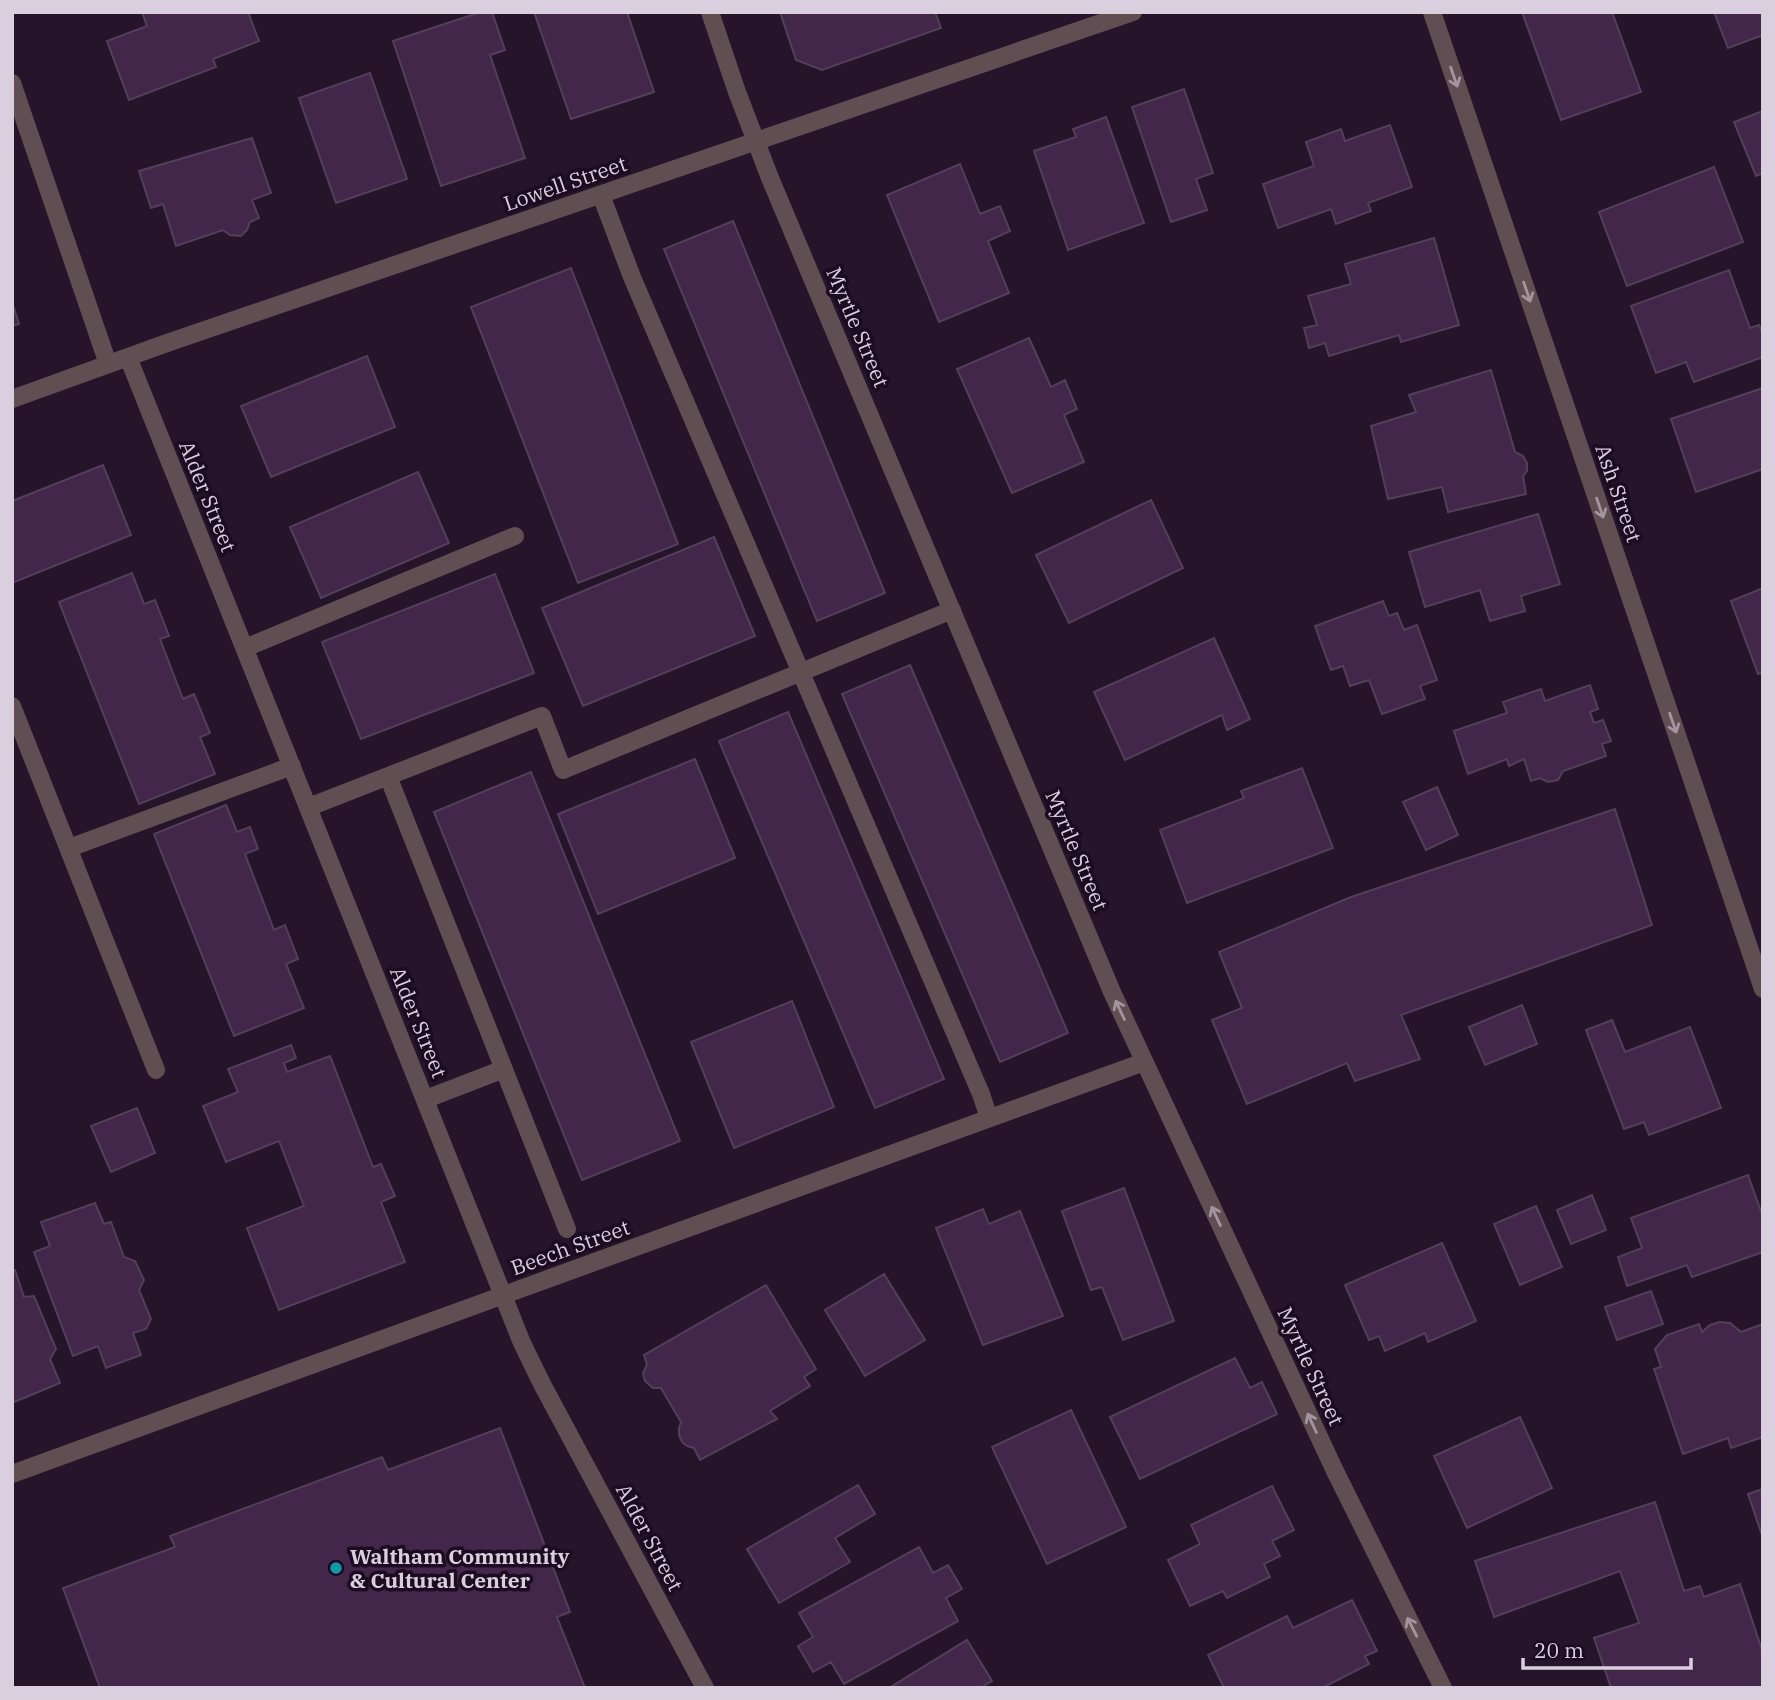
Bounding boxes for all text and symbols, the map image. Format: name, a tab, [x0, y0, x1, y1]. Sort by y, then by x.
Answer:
one-way arrow	[1448, 66, 1461, 88]
street label: Lowell Street	[500, 149, 630, 217]
street label: Myrtle Street	[820, 263, 896, 391]
one-way arrow	[1522, 281, 1534, 303]
street label: Alder Street	[173, 436, 243, 556]
street label: Ash Street	[1589, 440, 1649, 546]
one-way arrow	[1594, 497, 1607, 519]
one-way arrow	[1668, 712, 1680, 734]
street label: Myrtle Street	[1039, 786, 1115, 914]
street label: Alder Street	[384, 962, 454, 1082]
one-way arrow	[1113, 1000, 1127, 1021]
one-way arrow	[1209, 1206, 1222, 1228]
street label: Beech Street	[507, 1213, 633, 1281]
street label: Myrtle Street	[1271, 1302, 1351, 1430]
one-way arrow	[1305, 1412, 1318, 1433]
street label: Alder Street	[610, 1478, 690, 1596]
place label: Waltham Community & Cultural Center	[350, 1542, 569, 1594]
marker: Waltham Community & Cultural Center	[328, 1560, 344, 1576]
one-way arrow	[1405, 1617, 1419, 1638]
scale bar	[1523, 1626, 1691, 1670]
text: 20 m	[1534, 1636, 1584, 1664]

